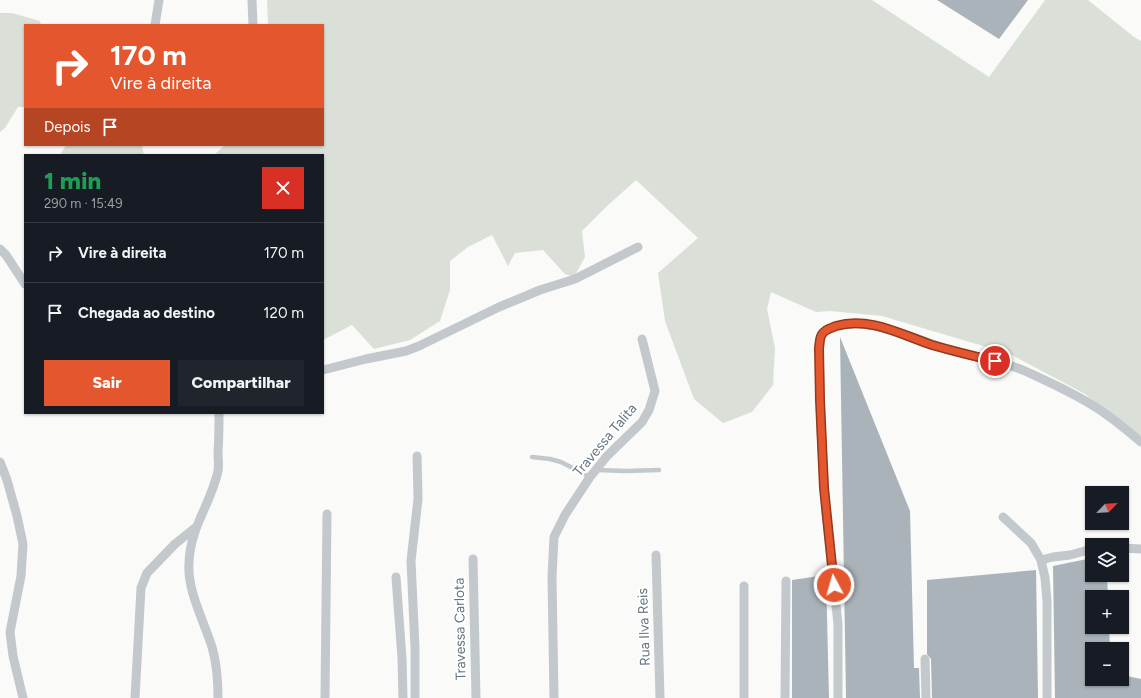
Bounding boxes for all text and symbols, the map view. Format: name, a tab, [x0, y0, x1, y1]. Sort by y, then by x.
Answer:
text: 170 m	[110, 38, 187, 72]
icon: right	[44, 40, 96, 92]
text: Vire à direita	[110, 72, 211, 94]
icon: arrive	[99, 116, 121, 138]
text: Depois	[44, 118, 91, 136]
text: 1 min	[44, 166, 101, 195]
button: close	[262, 167, 304, 209]
text: 290 m · 15:49	[44, 196, 123, 211]
icon: right	[44, 242, 66, 264]
text: Vire à direita	[78, 244, 167, 262]
text: 170 m	[264, 244, 304, 262]
icon: arrive	[44, 302, 66, 324]
text: Chegada ao destino	[78, 304, 215, 322]
text: 120 m	[263, 304, 304, 322]
pin	[978, 344, 1012, 378]
icon: arrive	[984, 350, 1006, 372]
button: Sair	[44, 360, 170, 406]
button: Compartilhar	[178, 360, 304, 406]
street label: Travessa Talita	[570, 400, 640, 480]
north arrow	[1085, 486, 1129, 530]
map controls	[1085, 486, 1129, 686]
button: layers	[1085, 538, 1129, 582]
position arrow	[813, 564, 855, 606]
street label: Travessa Carlota	[451, 577, 469, 681]
street label: Rua Ilva Reis	[634, 588, 654, 666]
button: +	[1085, 590, 1129, 634]
button: −	[1085, 642, 1129, 686]

